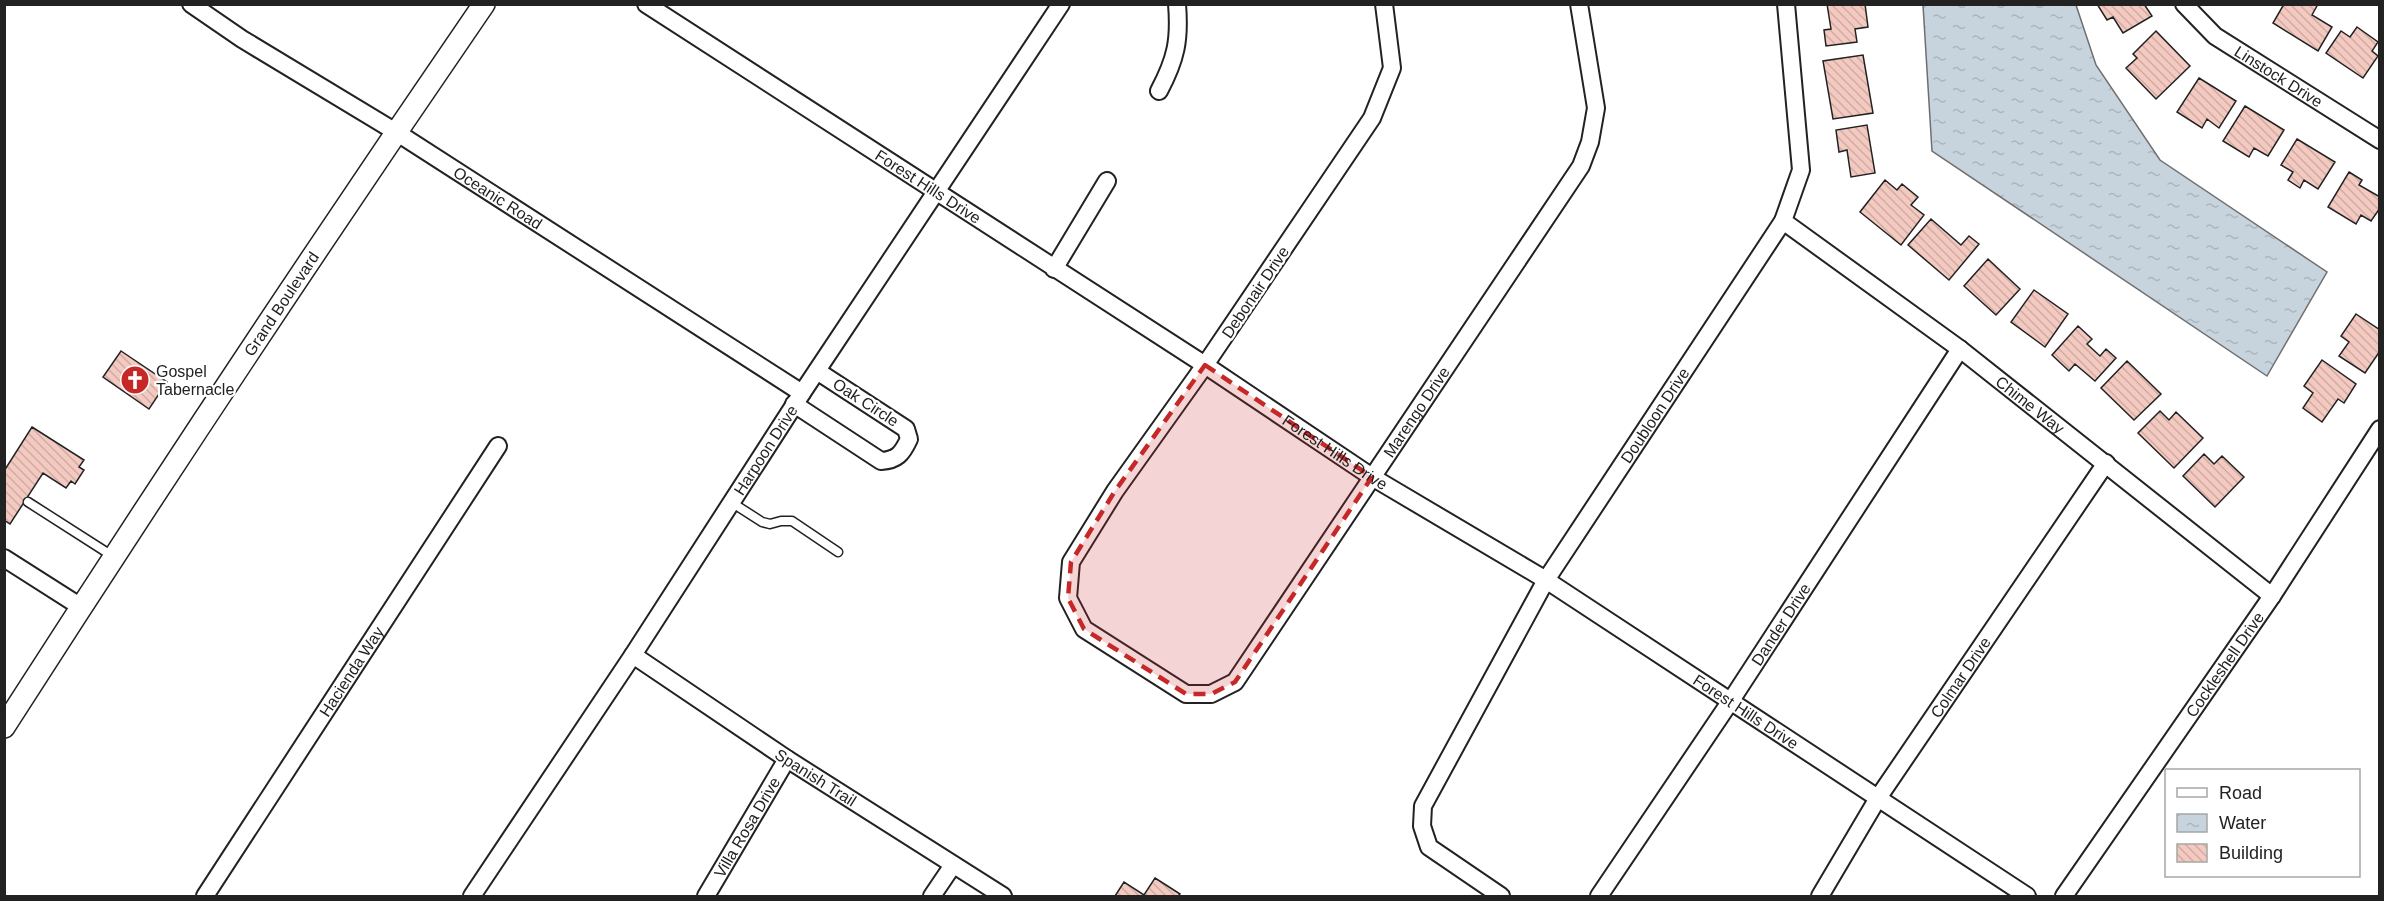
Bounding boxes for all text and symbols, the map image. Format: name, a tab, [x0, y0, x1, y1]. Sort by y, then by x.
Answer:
street label: Linstock Drive	[2231, 43, 2326, 111]
street label: Forest Hills Drive	[872, 146, 984, 227]
street label: Oceanic Road	[450, 163, 545, 233]
street label: Debonair Drive	[1219, 243, 1292, 341]
street label: Grand Boulevard	[241, 249, 322, 359]
place label: Gospel Tabernacle	[156, 363, 234, 398]
church icon: Gospel Tabernacle	[119, 364, 151, 396]
street label: Marengo Drive	[1380, 364, 1453, 460]
street label: Doubloon Drive	[1618, 365, 1693, 466]
street label: Chime Way	[1992, 373, 2067, 437]
street label: Oak Circle	[830, 375, 902, 430]
street label: Harpoon Drive	[731, 402, 801, 498]
street label: Forest Hills Drive	[1279, 412, 1390, 493]
street label: Dander Drive	[1748, 580, 1814, 669]
street label: Cockleshell Drive	[2183, 609, 2267, 720]
street label: Hacienda Way	[316, 624, 387, 720]
street label: Colmar Drive	[1927, 634, 1994, 721]
street label: Forest Hills Drive	[1690, 671, 1801, 752]
street label: Spanish Trail	[772, 746, 859, 810]
legend	[2165, 769, 2360, 877]
street label: Villa Rosa Drive	[711, 774, 783, 881]
text: Road	[2219, 783, 2262, 803]
text: Water	[2219, 813, 2266, 833]
text: Building	[2219, 843, 2283, 863]

